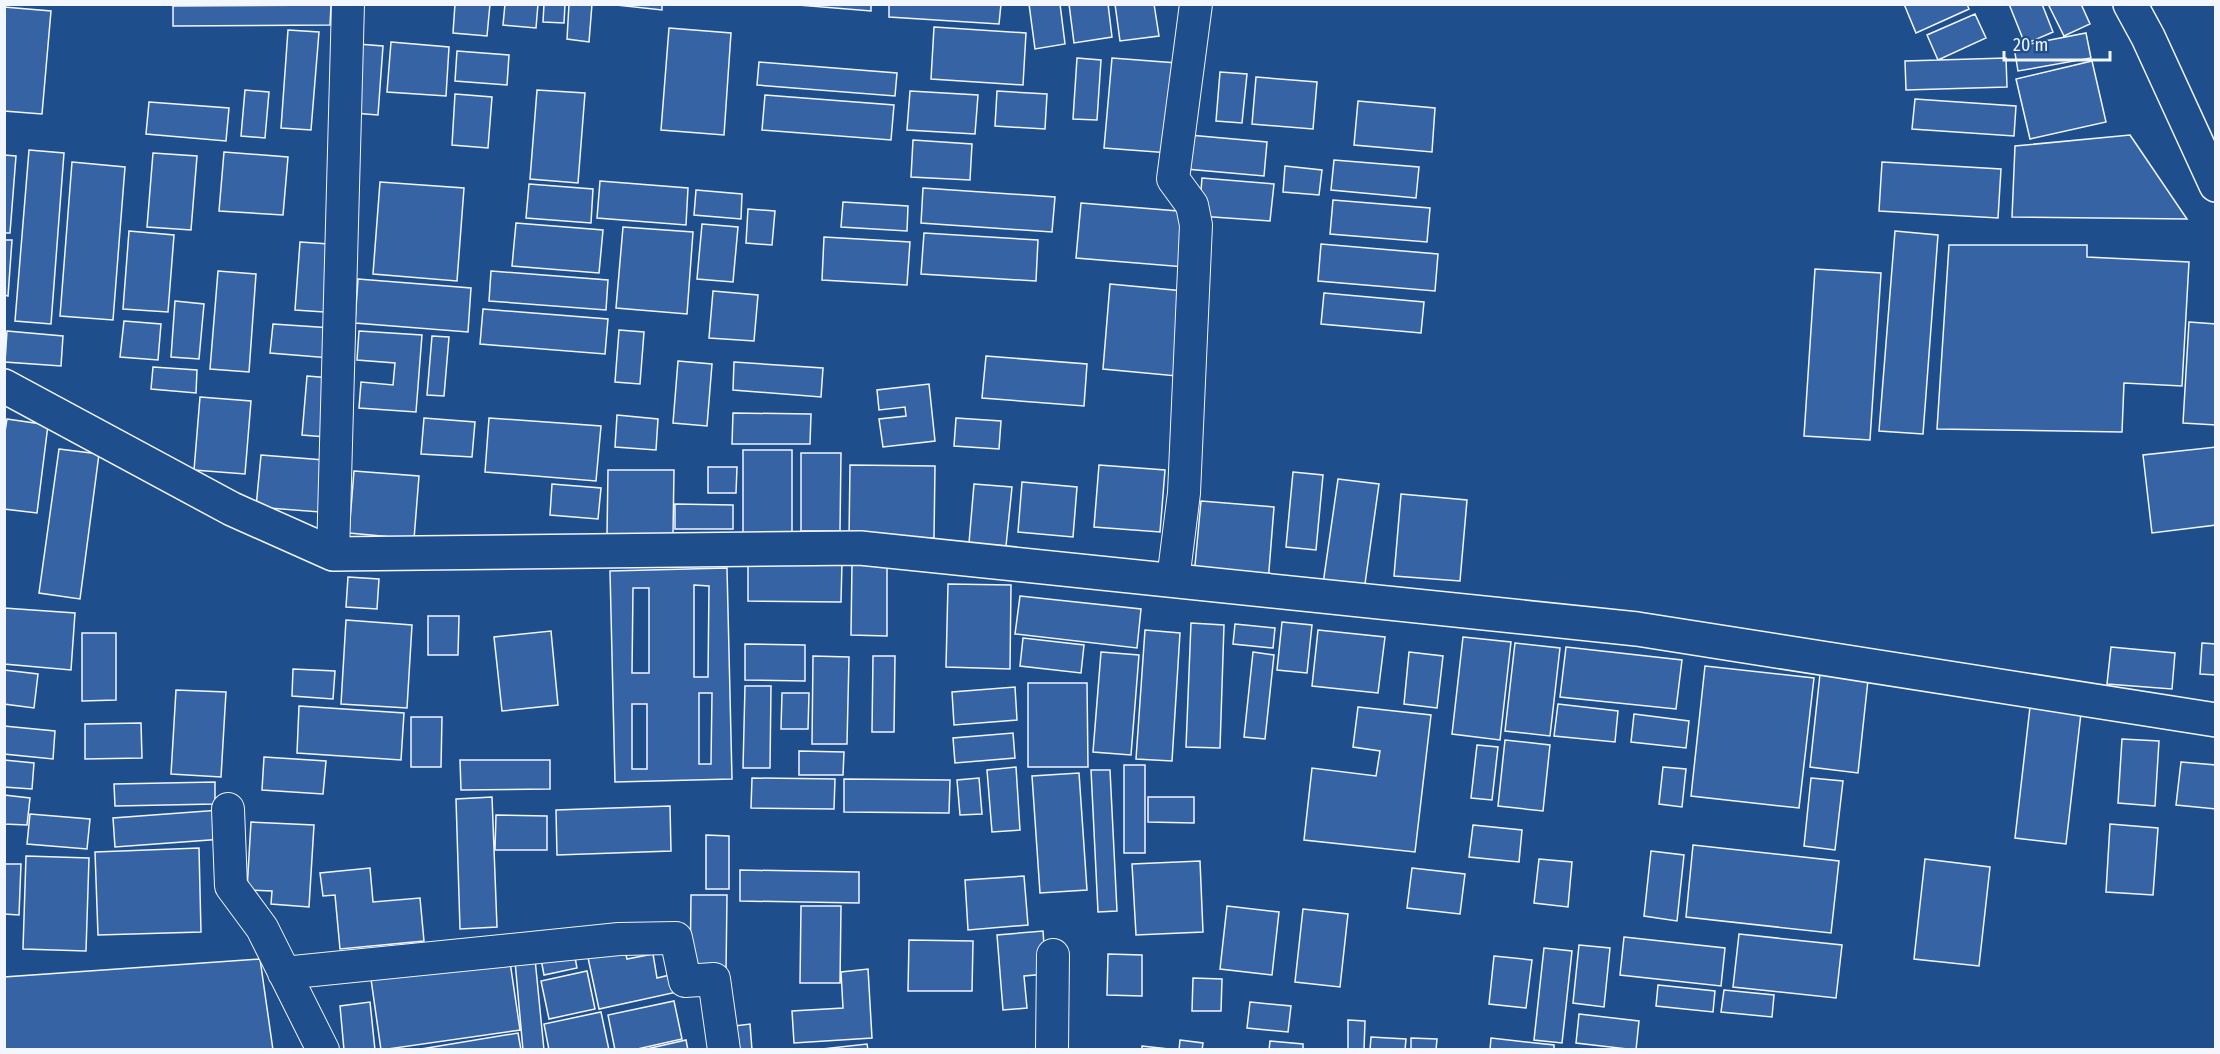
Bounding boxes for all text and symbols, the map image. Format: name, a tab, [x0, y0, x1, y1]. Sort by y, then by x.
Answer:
scale bar	[2004, 24, 2110, 62]
text: 20 m	[2013, 34, 2048, 56]

